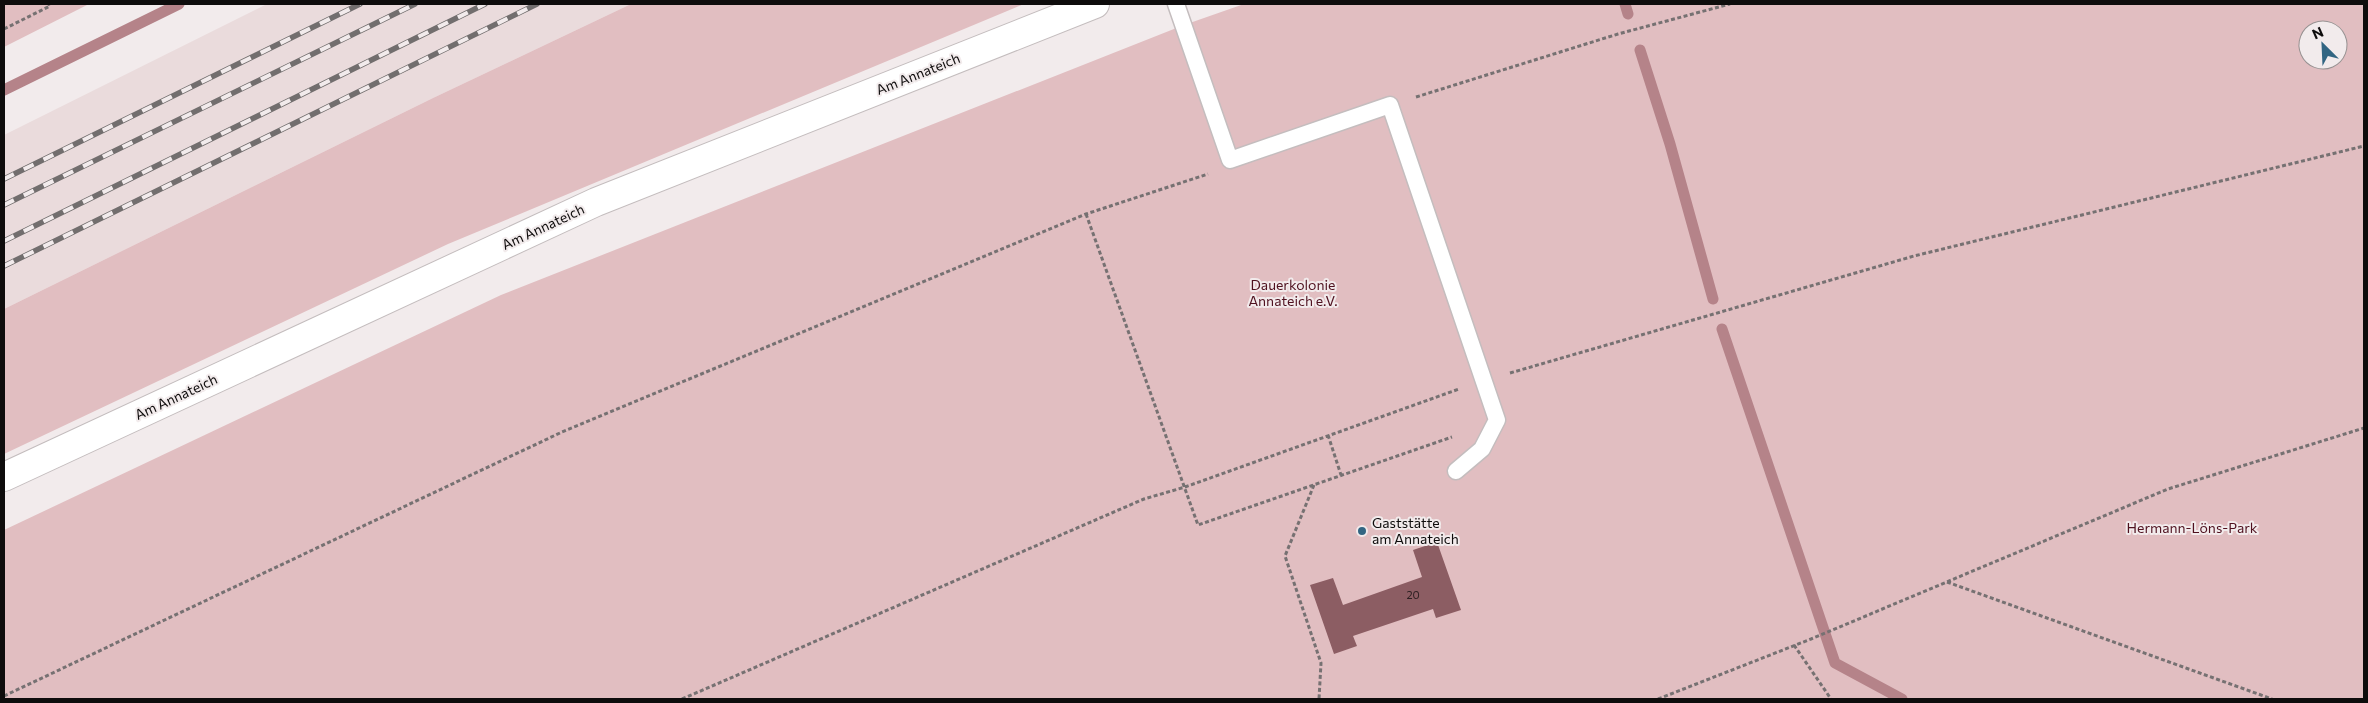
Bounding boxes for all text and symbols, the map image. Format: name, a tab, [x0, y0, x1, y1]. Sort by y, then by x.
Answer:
north arrow	[2298, 20, 2348, 70]
text: N	[2309, 23, 2326, 43]
street label: Am Annateich	[873, 49, 962, 98]
street label: Am Annateich	[499, 200, 587, 253]
park label: Dauerkolonie Annateich e.V.	[1248, 276, 1338, 309]
street label: Am Annateich	[132, 370, 220, 423]
place label: Gaststätte am Annateich	[1372, 514, 1459, 547]
park label: Hermann-Löns-Park	[2127, 519, 2258, 536]
marker: Gaststätte am Annateich	[1356, 525, 1368, 537]
house number: 20	[1406, 588, 1420, 601]

